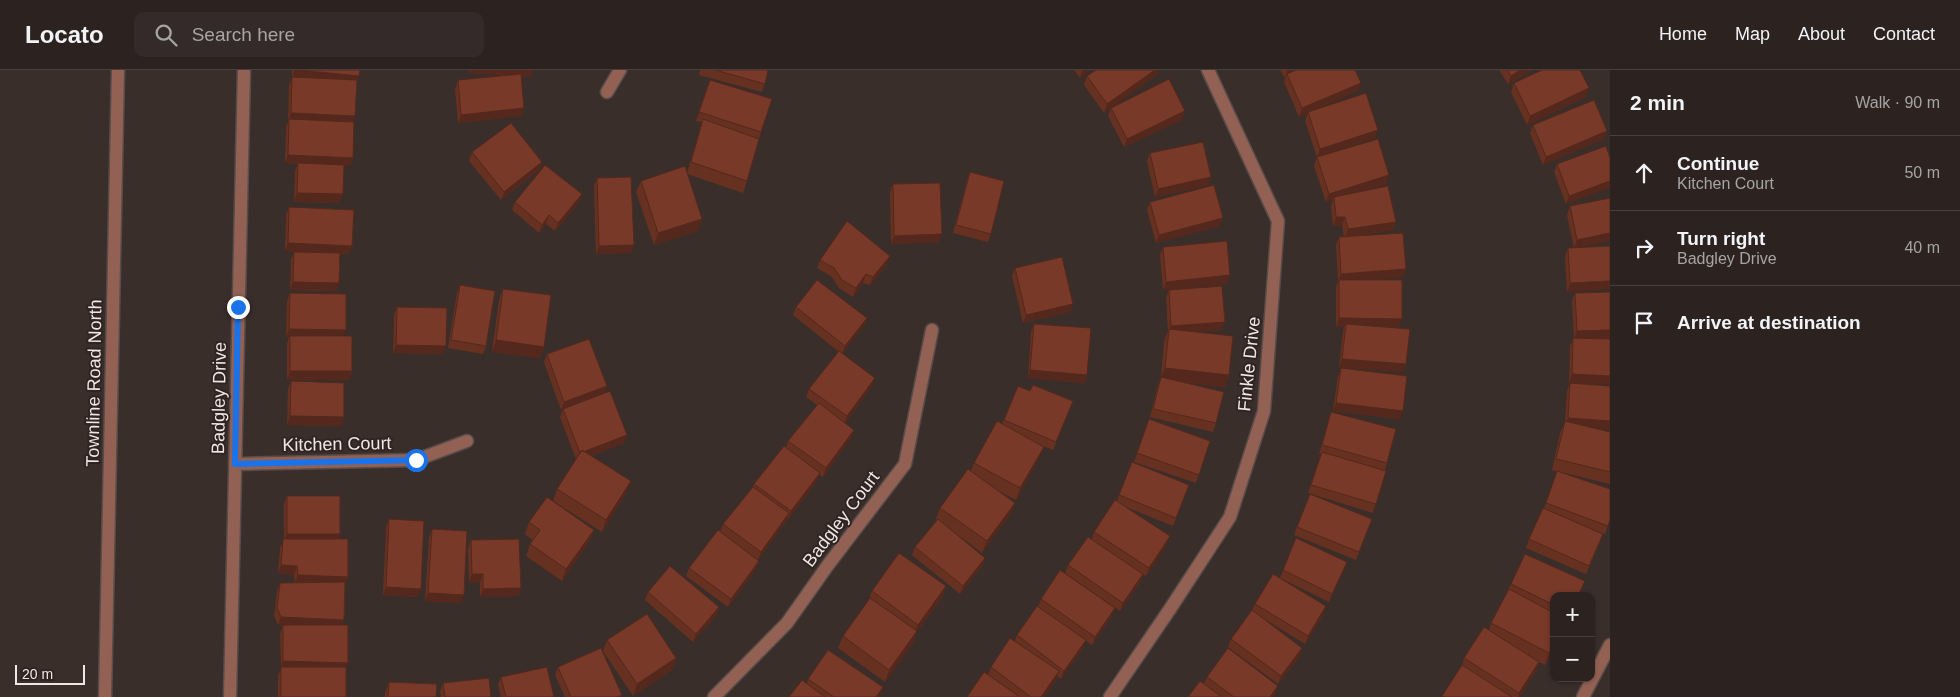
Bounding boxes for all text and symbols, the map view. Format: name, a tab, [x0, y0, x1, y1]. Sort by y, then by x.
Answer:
search box	[134, 12, 484, 57]
text: Locato	[25, 21, 104, 48]
icon: search	[152, 21, 180, 49]
text: Search here	[192, 24, 295, 45]
text: Home	[1659, 24, 1707, 44]
text: Map	[1735, 24, 1770, 44]
text: About	[1798, 24, 1845, 44]
text: Contact	[1873, 24, 1935, 44]
text: 2 min	[1630, 91, 1685, 114]
text: Walk · 90 m	[1855, 94, 1940, 111]
text: Continue	[1677, 153, 1759, 174]
icon: ahead	[1630, 159, 1658, 187]
text: 50 m	[1904, 164, 1940, 181]
text: Kitchen Court	[1677, 175, 1774, 192]
text: Turn right	[1677, 228, 1765, 249]
icon: right	[1630, 234, 1658, 262]
text: 40 m	[1904, 239, 1940, 256]
text: Badgley Drive	[1677, 250, 1777, 267]
route end	[227, 296, 250, 319]
street label: Townline Road North	[83, 299, 105, 467]
icon: arrive	[1630, 309, 1658, 337]
text: Arrive at destination	[1677, 312, 1861, 333]
street label: Finkle Drive	[1234, 316, 1264, 412]
street label: Badgley Drive	[208, 342, 230, 454]
street label: Kitchen Court	[282, 433, 392, 455]
route start	[405, 449, 428, 472]
street label: Badgley Court	[799, 467, 883, 571]
map controls	[1550, 592, 1595, 682]
button: +	[1550, 592, 1595, 637]
button: −	[1550, 637, 1595, 682]
scale bar	[15, 662, 85, 685]
text: 20 m	[22, 666, 53, 682]

